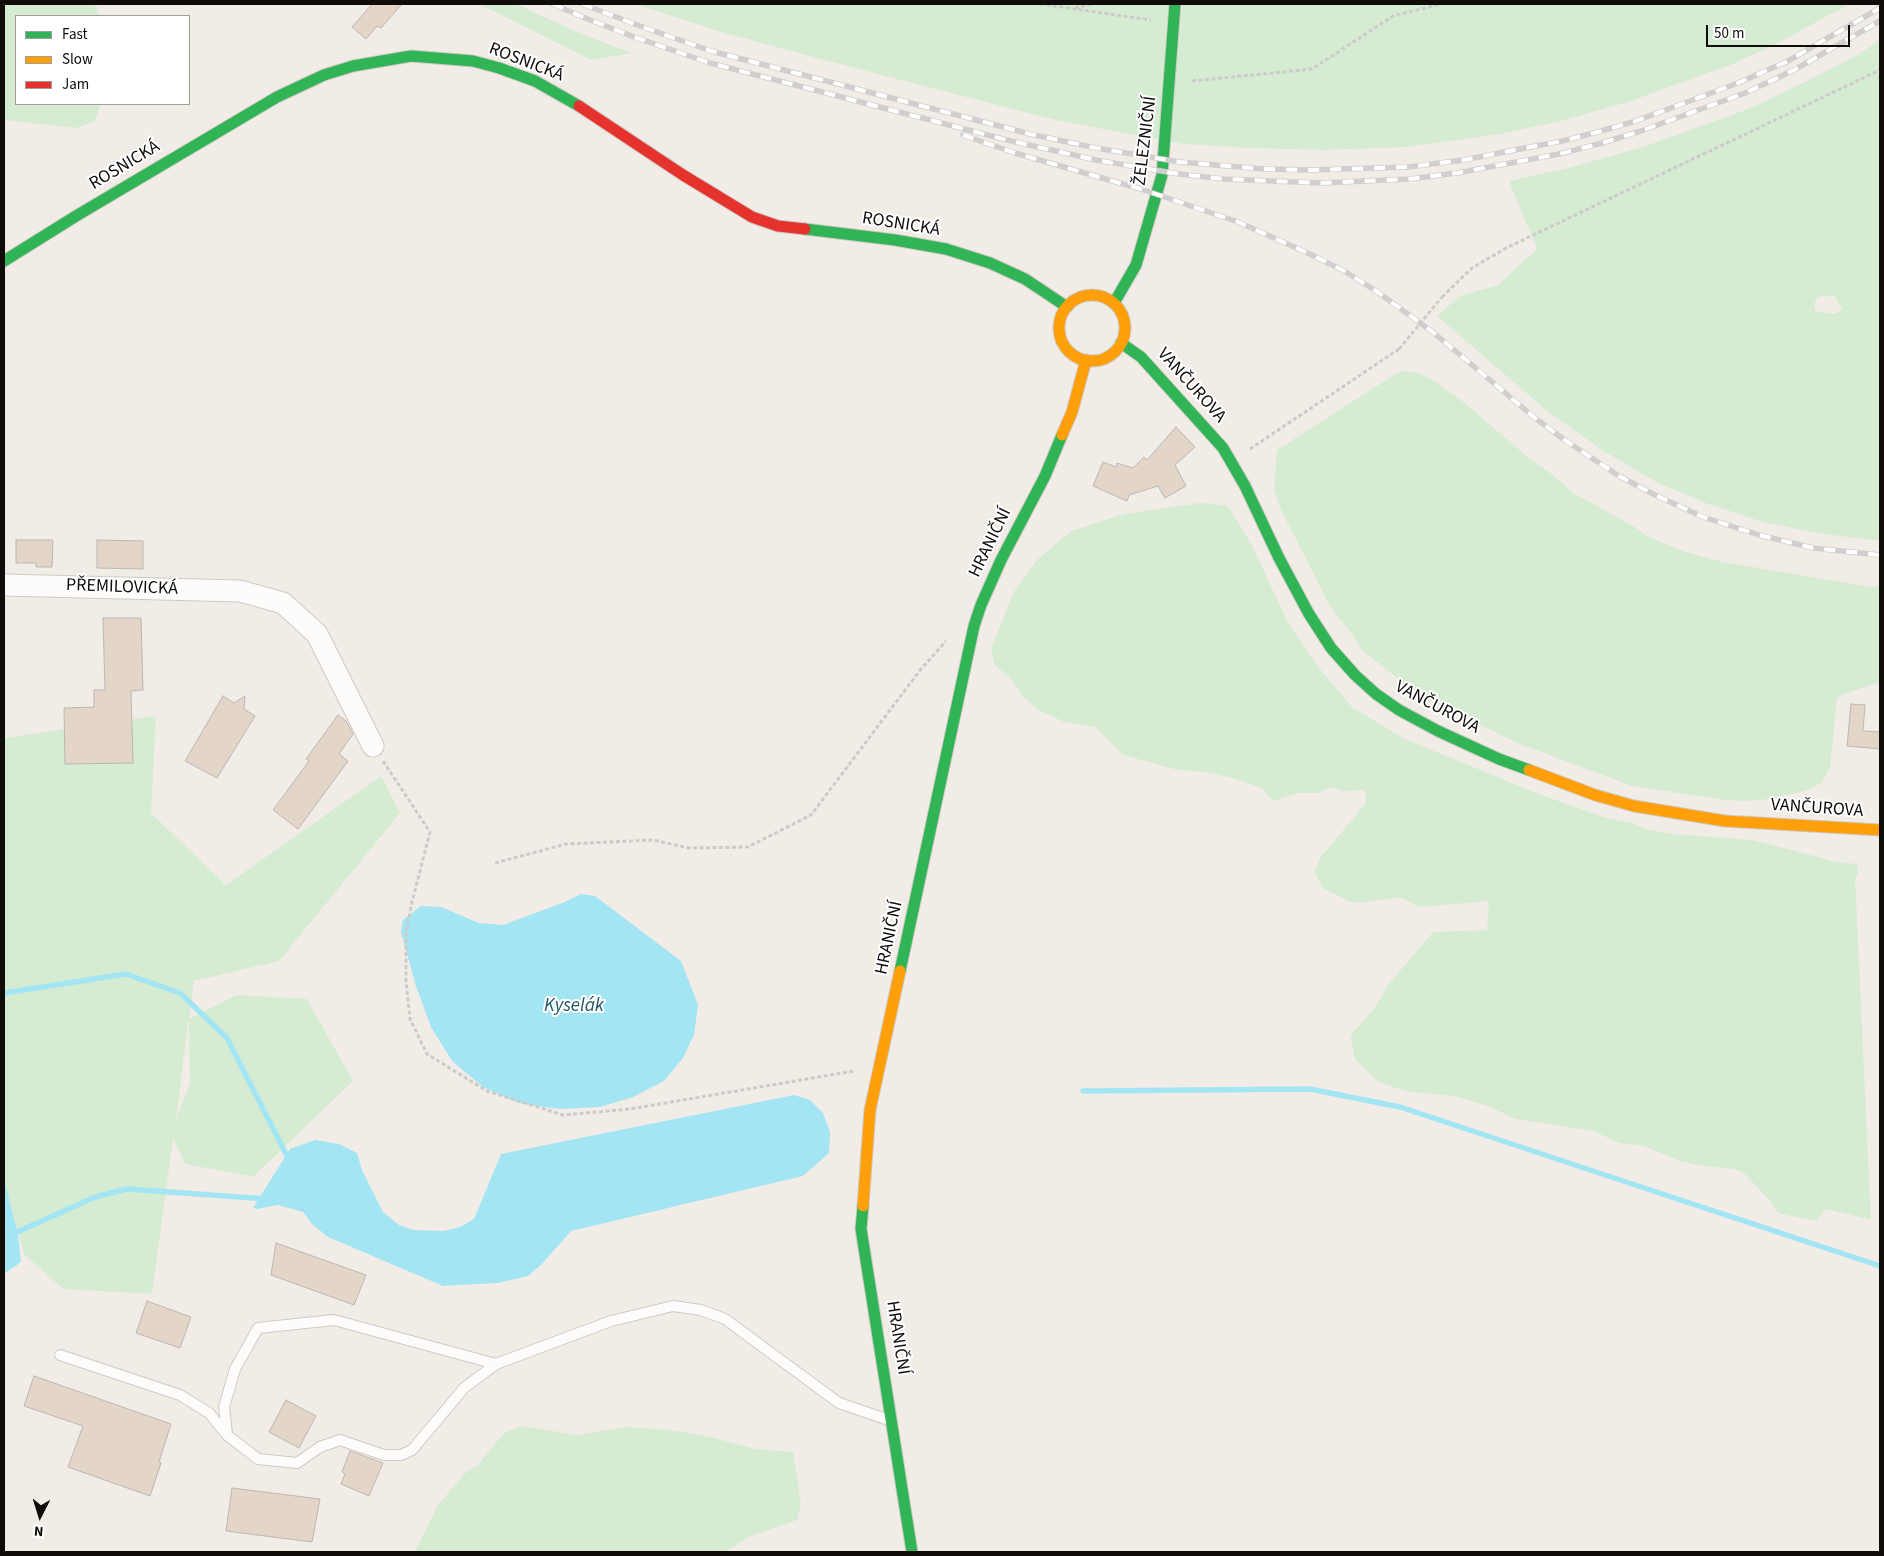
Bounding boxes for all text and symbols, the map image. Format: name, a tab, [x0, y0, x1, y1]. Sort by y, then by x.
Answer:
legend	[15, 15, 190, 105]
scale bar	[1709, 15, 1853, 47]
text: 50 m	[1714, 23, 1744, 44]
text: Fast	[62, 24, 88, 45]
street label: ROSNICKÁ	[485, 39, 567, 87]
text: Slow	[62, 49, 93, 70]
text: Jam	[62, 74, 89, 95]
street label: ŽELEZNIČNÍ	[1130, 95, 1162, 187]
street label: ROSNICKÁ	[86, 137, 164, 195]
street label: ROSNICKÁ	[861, 208, 941, 242]
street label: VANČUROVA	[1152, 344, 1230, 428]
street label: HRANIČNÍ	[965, 505, 1017, 581]
street label: PŘEMILOVICKÁ	[66, 575, 178, 601]
street label: VANČUROVA	[1391, 677, 1483, 739]
street label: VANČUROVA	[1770, 795, 1864, 823]
street label: HRANIČNÍ	[872, 899, 908, 977]
water label: Kyselák	[544, 996, 604, 1018]
street label: HRANIČNÍ	[880, 1299, 914, 1377]
north arrow	[15, 1491, 65, 1541]
text: N	[33, 1521, 44, 1541]

